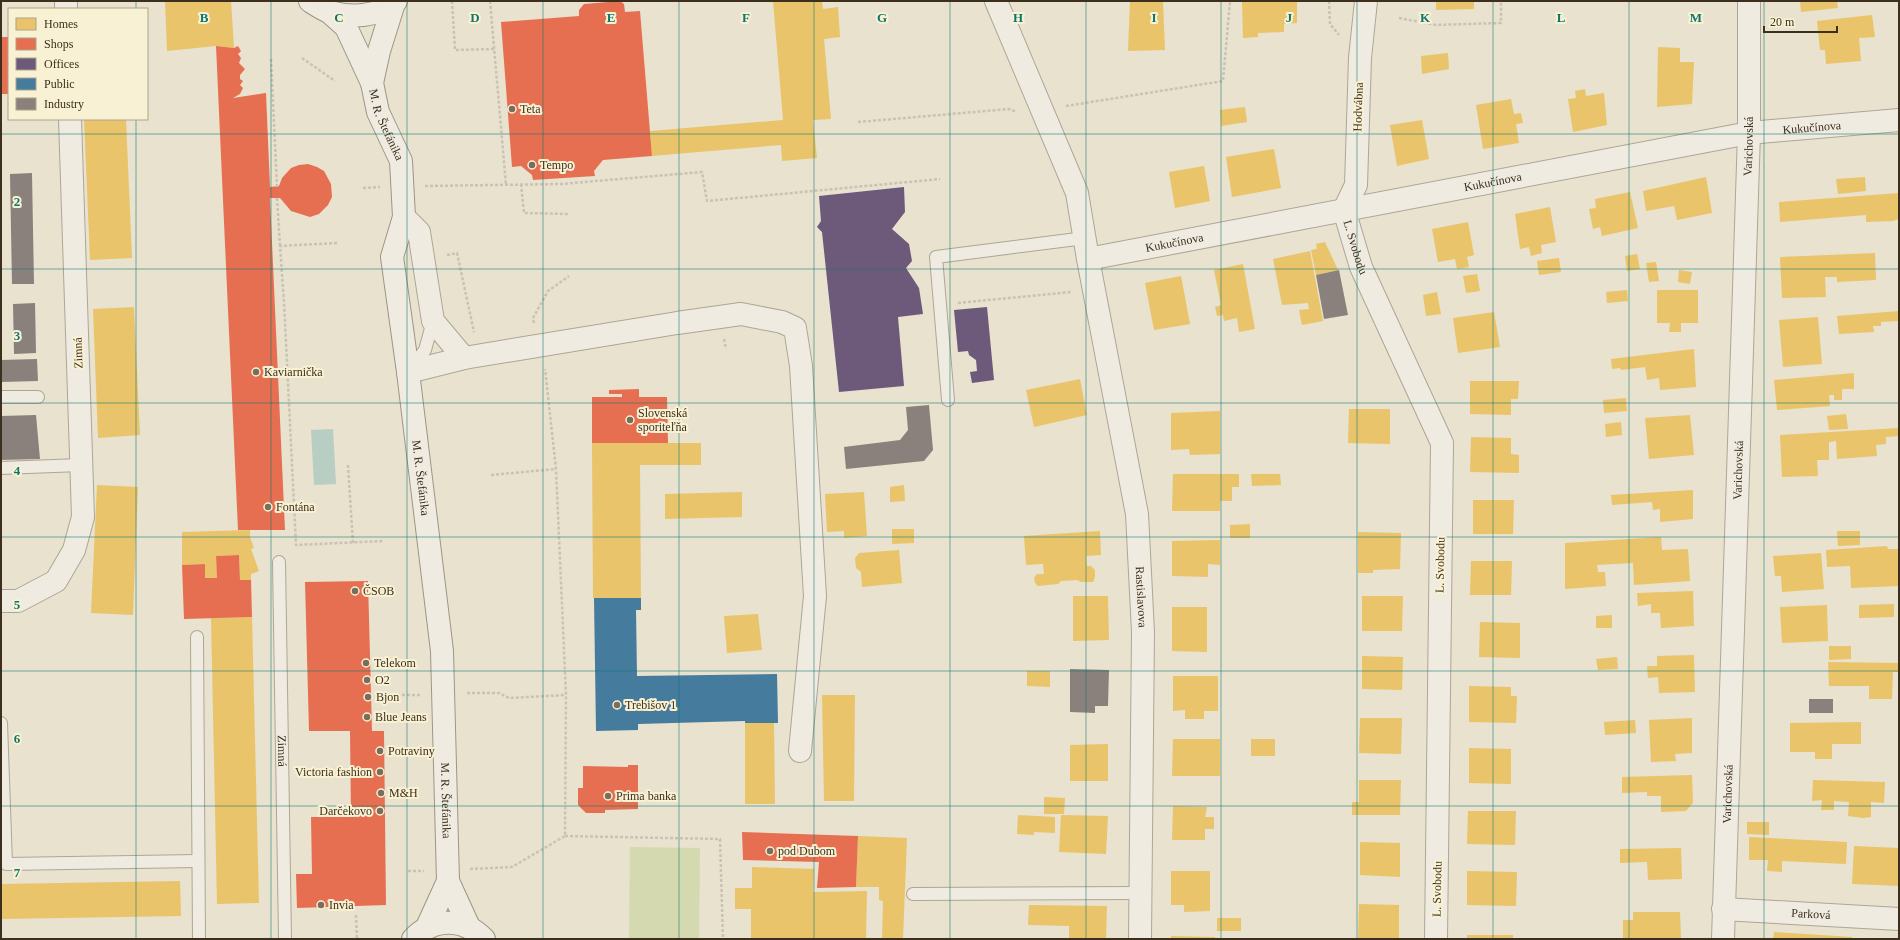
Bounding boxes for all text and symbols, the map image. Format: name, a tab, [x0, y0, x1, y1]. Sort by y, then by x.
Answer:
legend	[8, 8, 148, 120]
scale bar	[1764, 8, 1837, 34]
text: B	[200, 10, 209, 25]
text: C	[334, 10, 344, 25]
text: D	[470, 10, 480, 25]
text: E	[607, 10, 615, 25]
text: F	[742, 10, 750, 25]
text: G	[877, 10, 887, 25]
text: H	[1013, 10, 1023, 25]
text: I	[1151, 10, 1157, 25]
text: J	[1286, 10, 1293, 25]
text: K	[1420, 10, 1431, 25]
text: L	[1557, 10, 1566, 25]
text: M	[1690, 10, 1702, 25]
text: 20 m	[1770, 15, 1795, 29]
text: Homes	[44, 17, 78, 31]
text: Shops	[44, 37, 74, 51]
text: Offices	[44, 57, 79, 71]
text: Public	[44, 77, 75, 91]
street label: Hodvábna	[1350, 81, 1366, 132]
street label: M. R. Štefánika	[366, 88, 407, 163]
text: Industry	[44, 97, 84, 111]
place label: Teta	[520, 102, 541, 116]
marker: Teta	[507, 104, 517, 114]
street label: Varichovská	[1741, 116, 1756, 176]
street label: Kukučínova	[1782, 118, 1842, 137]
place label: Tempo	[540, 158, 573, 172]
marker: Tempo	[527, 160, 537, 170]
street label: Kukučínova	[1463, 169, 1524, 194]
text: 2	[14, 194, 20, 209]
street label: L. Svobodu	[1340, 218, 1370, 277]
street label: Kukučínova	[1144, 230, 1205, 255]
text: 3	[14, 328, 21, 343]
street label: Zimná	[70, 336, 86, 369]
place label: Kaviarnička	[264, 365, 323, 379]
marker: Kaviarnička	[251, 367, 261, 377]
place label: Slovenská sporiteľňa	[638, 406, 688, 434]
marker: Slovenská sporiteľňa	[625, 415, 635, 425]
street label: M. R. Štefánika	[409, 439, 433, 517]
street label: Varichovská	[1730, 440, 1746, 500]
text: 4	[14, 463, 21, 478]
place label: Fontána	[276, 500, 315, 514]
marker: Fontána	[263, 502, 273, 512]
street label: L. Svobodu	[1433, 537, 1447, 593]
street label: Rastislavova	[1133, 566, 1150, 629]
place label: ČSOB	[363, 584, 394, 598]
marker: ČSOB	[350, 586, 360, 596]
text: 5	[14, 597, 21, 612]
place label: Telekom	[374, 656, 416, 670]
marker: Telekom	[361, 658, 371, 668]
place label: O2	[375, 673, 390, 687]
marker: O2	[362, 675, 372, 685]
place label: Bjon	[376, 690, 399, 704]
marker: Bjon	[363, 692, 373, 702]
place label: Trebišov 1	[625, 698, 676, 712]
marker: Trebišov 1	[612, 700, 622, 710]
place label: Blue Jeans	[375, 710, 427, 724]
marker: Blue Jeans	[362, 712, 372, 722]
text: 6	[14, 731, 21, 746]
street label: Zimná	[275, 735, 289, 767]
place label: Potraviny	[388, 744, 435, 758]
marker: Potraviny	[375, 746, 385, 756]
street label: M. R. Štefánika	[438, 762, 454, 839]
street label: Varichovská	[1720, 764, 1736, 824]
place label: Victoria fashion	[295, 765, 372, 779]
marker: Victoria fashion	[375, 767, 385, 777]
place label: M&H	[389, 786, 418, 800]
marker: M&H	[376, 788, 386, 798]
place label: Prima banka	[616, 789, 677, 803]
marker: Prima banka	[603, 791, 613, 801]
place label: Darčekovo	[319, 804, 372, 818]
marker: Darčekovo	[375, 806, 385, 816]
place label: pod Dubom	[778, 844, 836, 858]
marker: pod Dubom	[765, 846, 775, 856]
street label: L. Svobodu	[1430, 861, 1444, 917]
text: 7	[14, 865, 21, 880]
place label: Invia	[329, 898, 354, 912]
marker: Invia	[316, 900, 326, 910]
street label: Parková	[1791, 906, 1832, 922]

